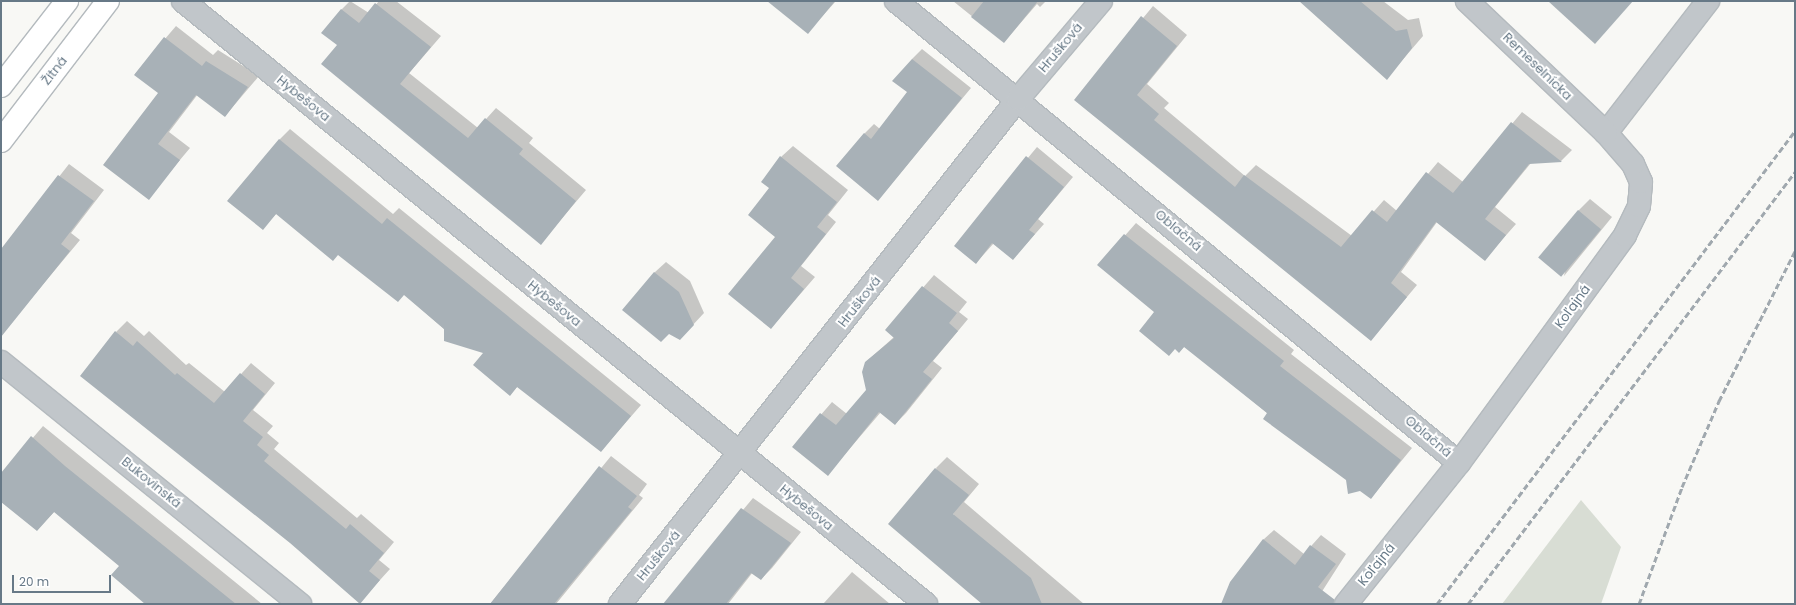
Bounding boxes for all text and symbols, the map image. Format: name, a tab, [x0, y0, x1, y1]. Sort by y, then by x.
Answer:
street label: Hrušková	[1036, 20, 1086, 76]
street label: Remeselnícka	[1499, 30, 1575, 104]
street label: Žitná	[39, 54, 71, 88]
street label: Hybešova	[273, 73, 333, 125]
street label: Oblačná	[1152, 207, 1204, 255]
street label: Hrušková	[835, 274, 885, 330]
street label: Hybešova	[524, 278, 584, 330]
street label: Koľajná	[1552, 282, 1594, 332]
street label: Oblačná	[1402, 413, 1454, 461]
street label: Bukovinská	[118, 454, 184, 512]
street label: Hybešova	[776, 482, 836, 534]
street label: Hrušková	[634, 528, 684, 584]
street label: Koľajná	[1355, 541, 1399, 589]
scale bar	[14, 567, 113, 593]
text: 20 m	[19, 573, 49, 590]

